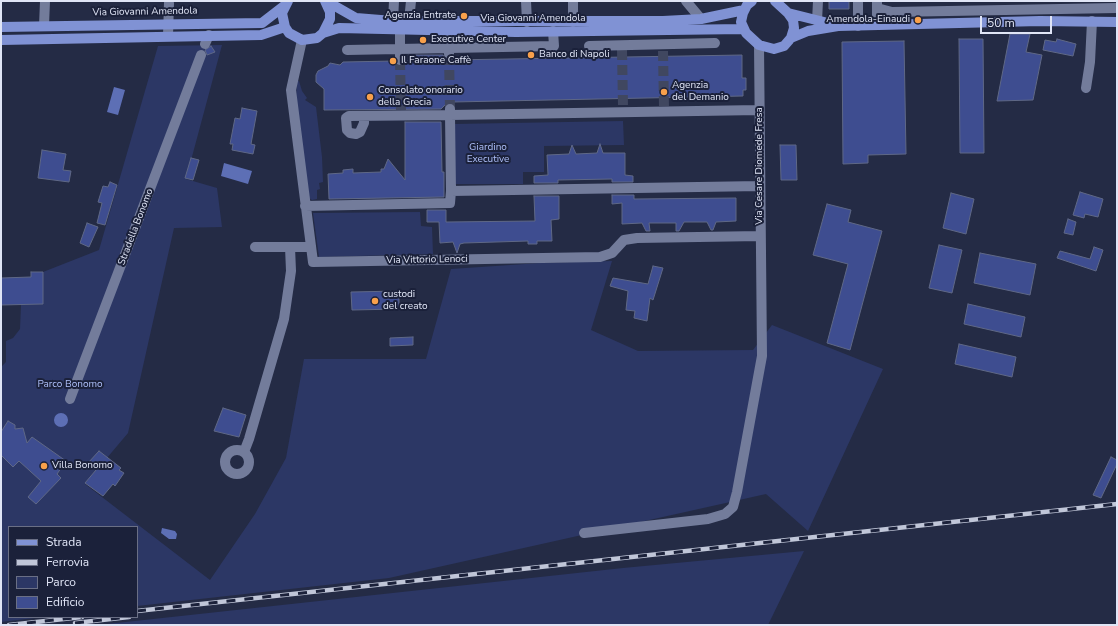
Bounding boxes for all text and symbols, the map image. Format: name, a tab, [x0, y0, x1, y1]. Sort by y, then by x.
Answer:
street label: Via Giovanni Amendola	[92, 5, 198, 19]
scale bar	[982, 8, 1054, 34]
place label: Agenzia Entrate	[384, 10, 456, 22]
marker: Agenzia Entrate	[459, 11, 469, 21]
street label: Via Giovanni Amendola	[480, 13, 586, 25]
place label: Amendola-Einaudi	[826, 14, 910, 26]
marker: Amendola-Einaudi	[913, 15, 923, 25]
text: 50 m	[987, 15, 1015, 31]
place label: Executive Center	[431, 34, 506, 46]
marker: Executive Center	[418, 35, 428, 45]
place label: Banco di Napoli	[539, 49, 609, 61]
marker: Banco di Napoli	[526, 50, 536, 60]
place label: Il Faraone Caffè	[401, 55, 471, 67]
marker: Il Faraone Caffè	[388, 56, 398, 66]
place label: Agenzia del Demanio	[672, 80, 729, 104]
place label: Consolato onorario della Grecia	[378, 85, 463, 108]
marker: Agenzia del Demanio	[659, 87, 669, 97]
marker: Consolato onorario della Grecia	[365, 92, 375, 102]
street label: Via Cesare Diomede Fresa	[754, 107, 766, 225]
park label: Giardino Executive	[467, 142, 509, 166]
street label: Stradella Bonomo	[116, 187, 156, 267]
street label: Via Vittorio Lenoci	[386, 253, 468, 267]
place label: custodi del creato	[383, 289, 427, 312]
marker: custodi del creato	[370, 296, 380, 306]
park label: Parco Bonomo	[37, 379, 103, 391]
place label: Villa Bonomo	[52, 460, 113, 472]
marker: Villa Bonomo	[39, 461, 49, 471]
legend	[8, 526, 138, 618]
text: Strada	[46, 534, 82, 550]
text: Ferrovia	[46, 554, 89, 570]
text: Parco	[46, 574, 76, 590]
text: Edificio	[46, 594, 84, 610]

